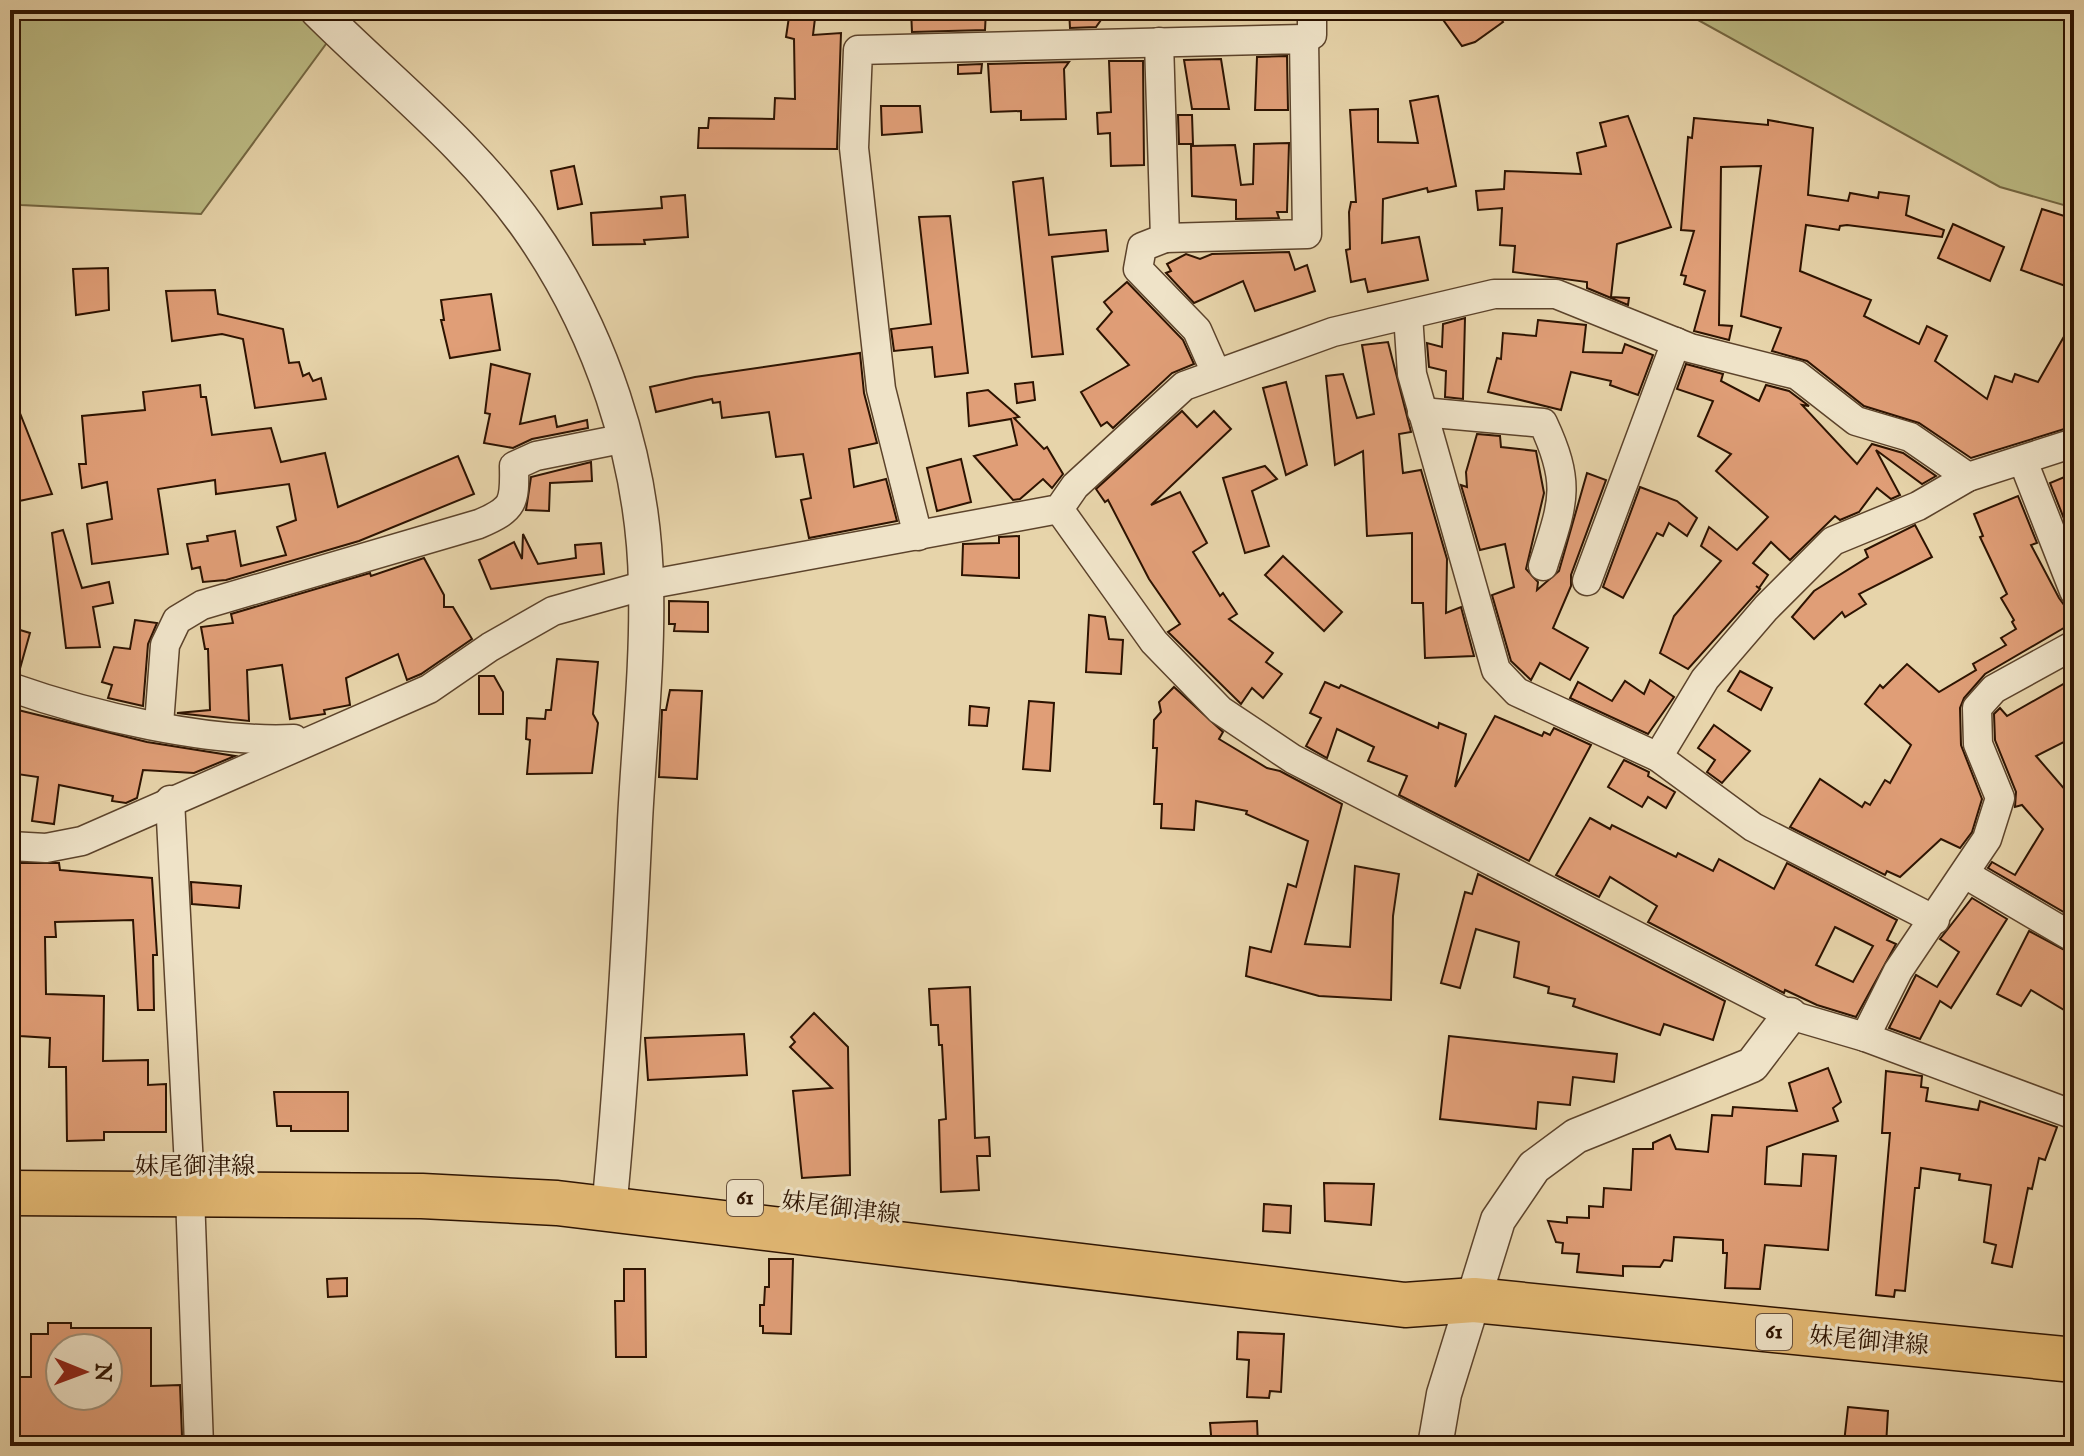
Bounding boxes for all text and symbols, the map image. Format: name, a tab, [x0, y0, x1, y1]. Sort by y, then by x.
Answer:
street label: 妹尾御津線	[135, 1152, 255, 1183]
road number: 61	[727, 1180, 763, 1216]
street label: 妹尾御津線	[780, 1186, 902, 1232]
road number: 61	[1756, 1314, 1792, 1350]
street label: 妹尾御津線	[1808, 1321, 1930, 1363]
north arrow	[44, 1332, 124, 1412]
text: N	[88, 1362, 116, 1382]

